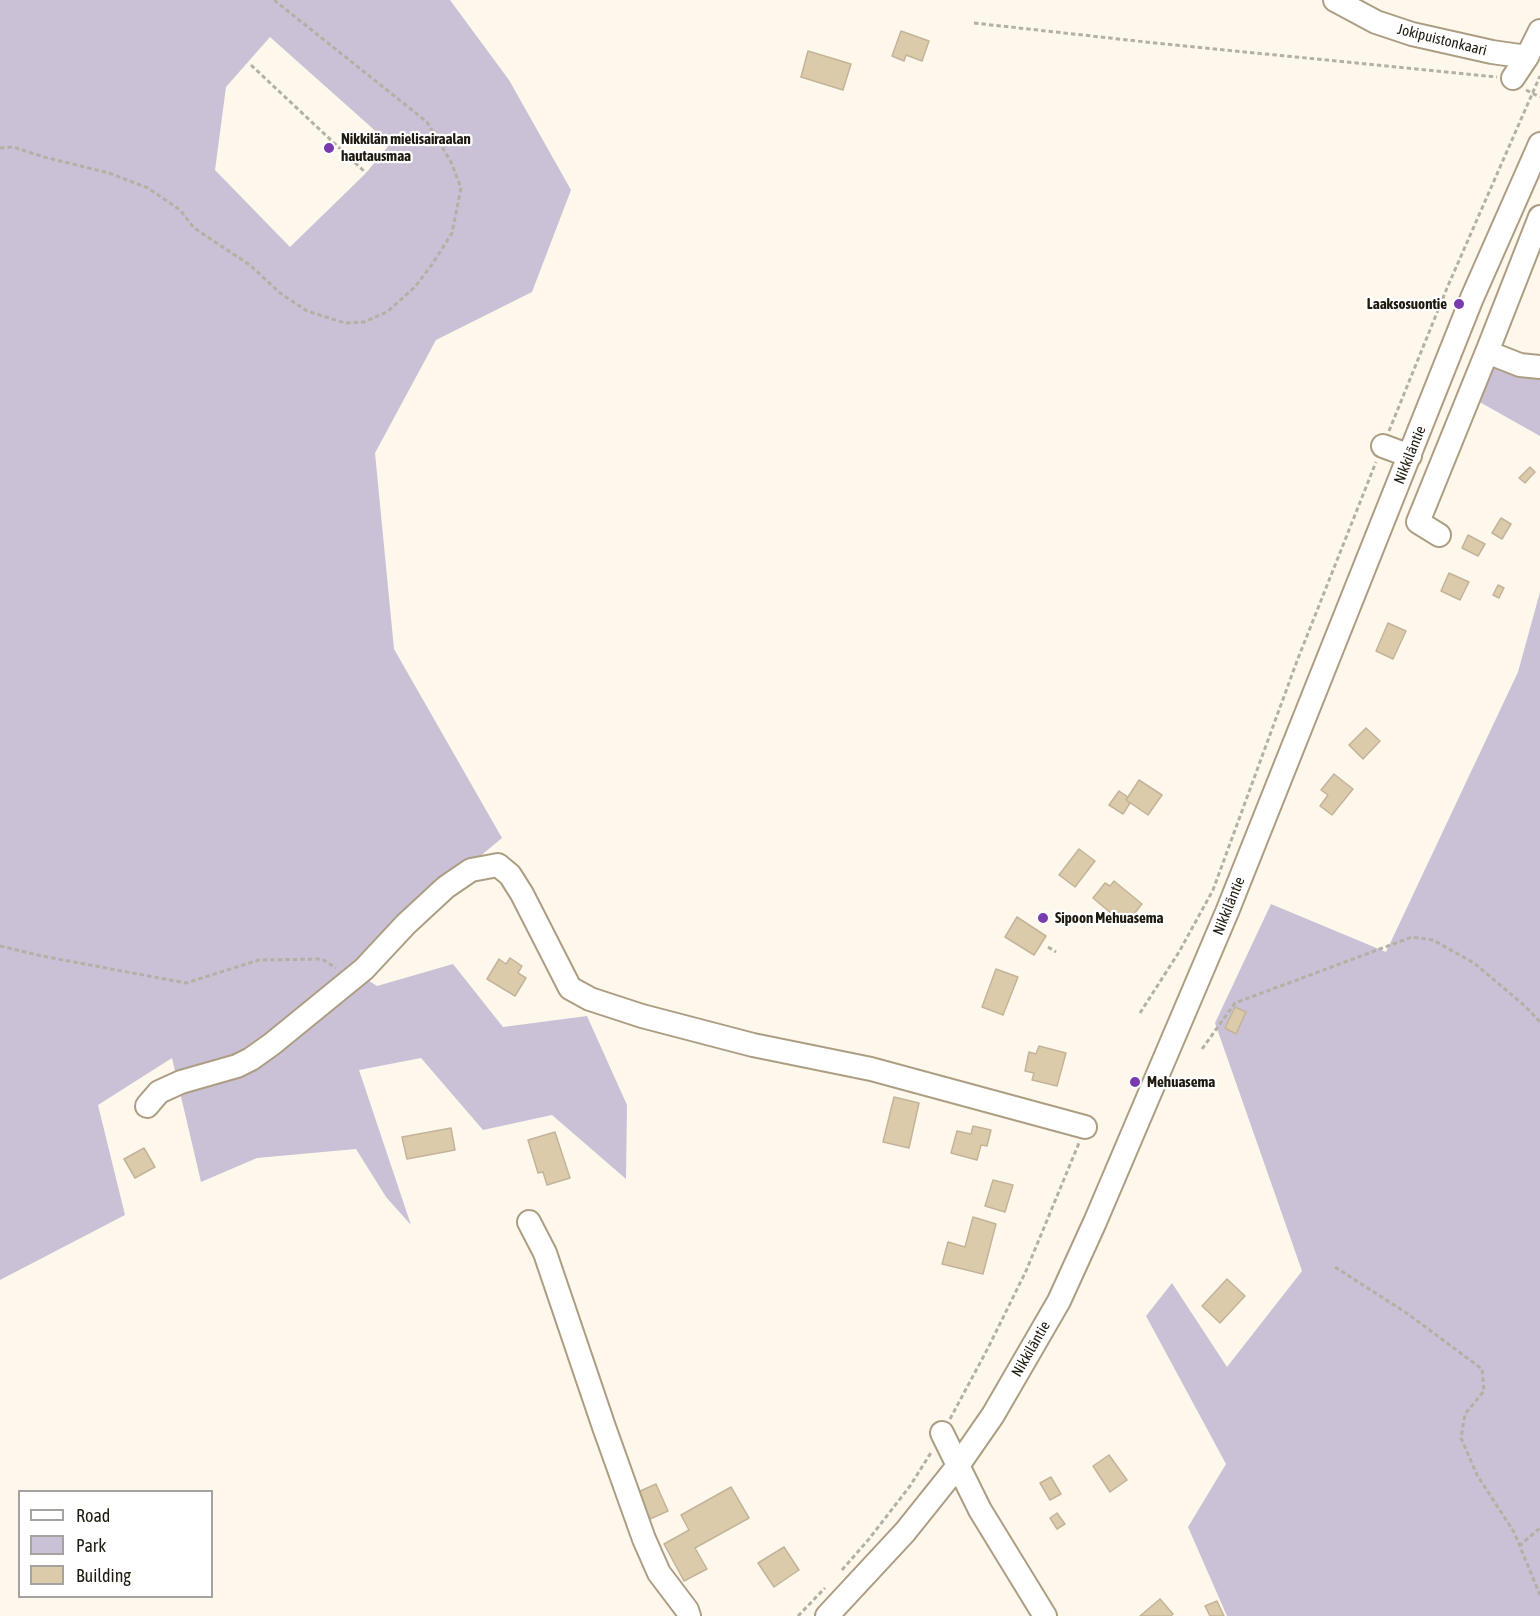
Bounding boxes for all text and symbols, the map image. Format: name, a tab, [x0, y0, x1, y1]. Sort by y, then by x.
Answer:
street label: Jokipuistonkaari	[1395, 20, 1489, 60]
place label: Nikkilän mielisairaalan hautausmaa	[341, 130, 471, 165]
marker: Nikkilän mielisairaalan hautausmaa	[322, 141, 336, 155]
place label: Laaksosuontie	[1367, 295, 1447, 313]
marker: Laaksosuontie	[1452, 297, 1466, 311]
street label: Nikkiläntie	[1390, 423, 1430, 487]
street label: Nikkiläntie	[1209, 874, 1249, 938]
place label: Sipoon Mehuasema	[1055, 909, 1164, 927]
marker: Sipoon Mehuasema	[1036, 911, 1050, 925]
place label: Mehuasema	[1147, 1073, 1215, 1091]
marker: Mehuasema	[1128, 1075, 1142, 1089]
street label: Nikkiläntie	[1008, 1318, 1054, 1380]
legend	[18, 1490, 213, 1598]
text: Road	[76, 1505, 110, 1526]
text: Park	[76, 1535, 106, 1556]
text: Building	[76, 1565, 131, 1586]

